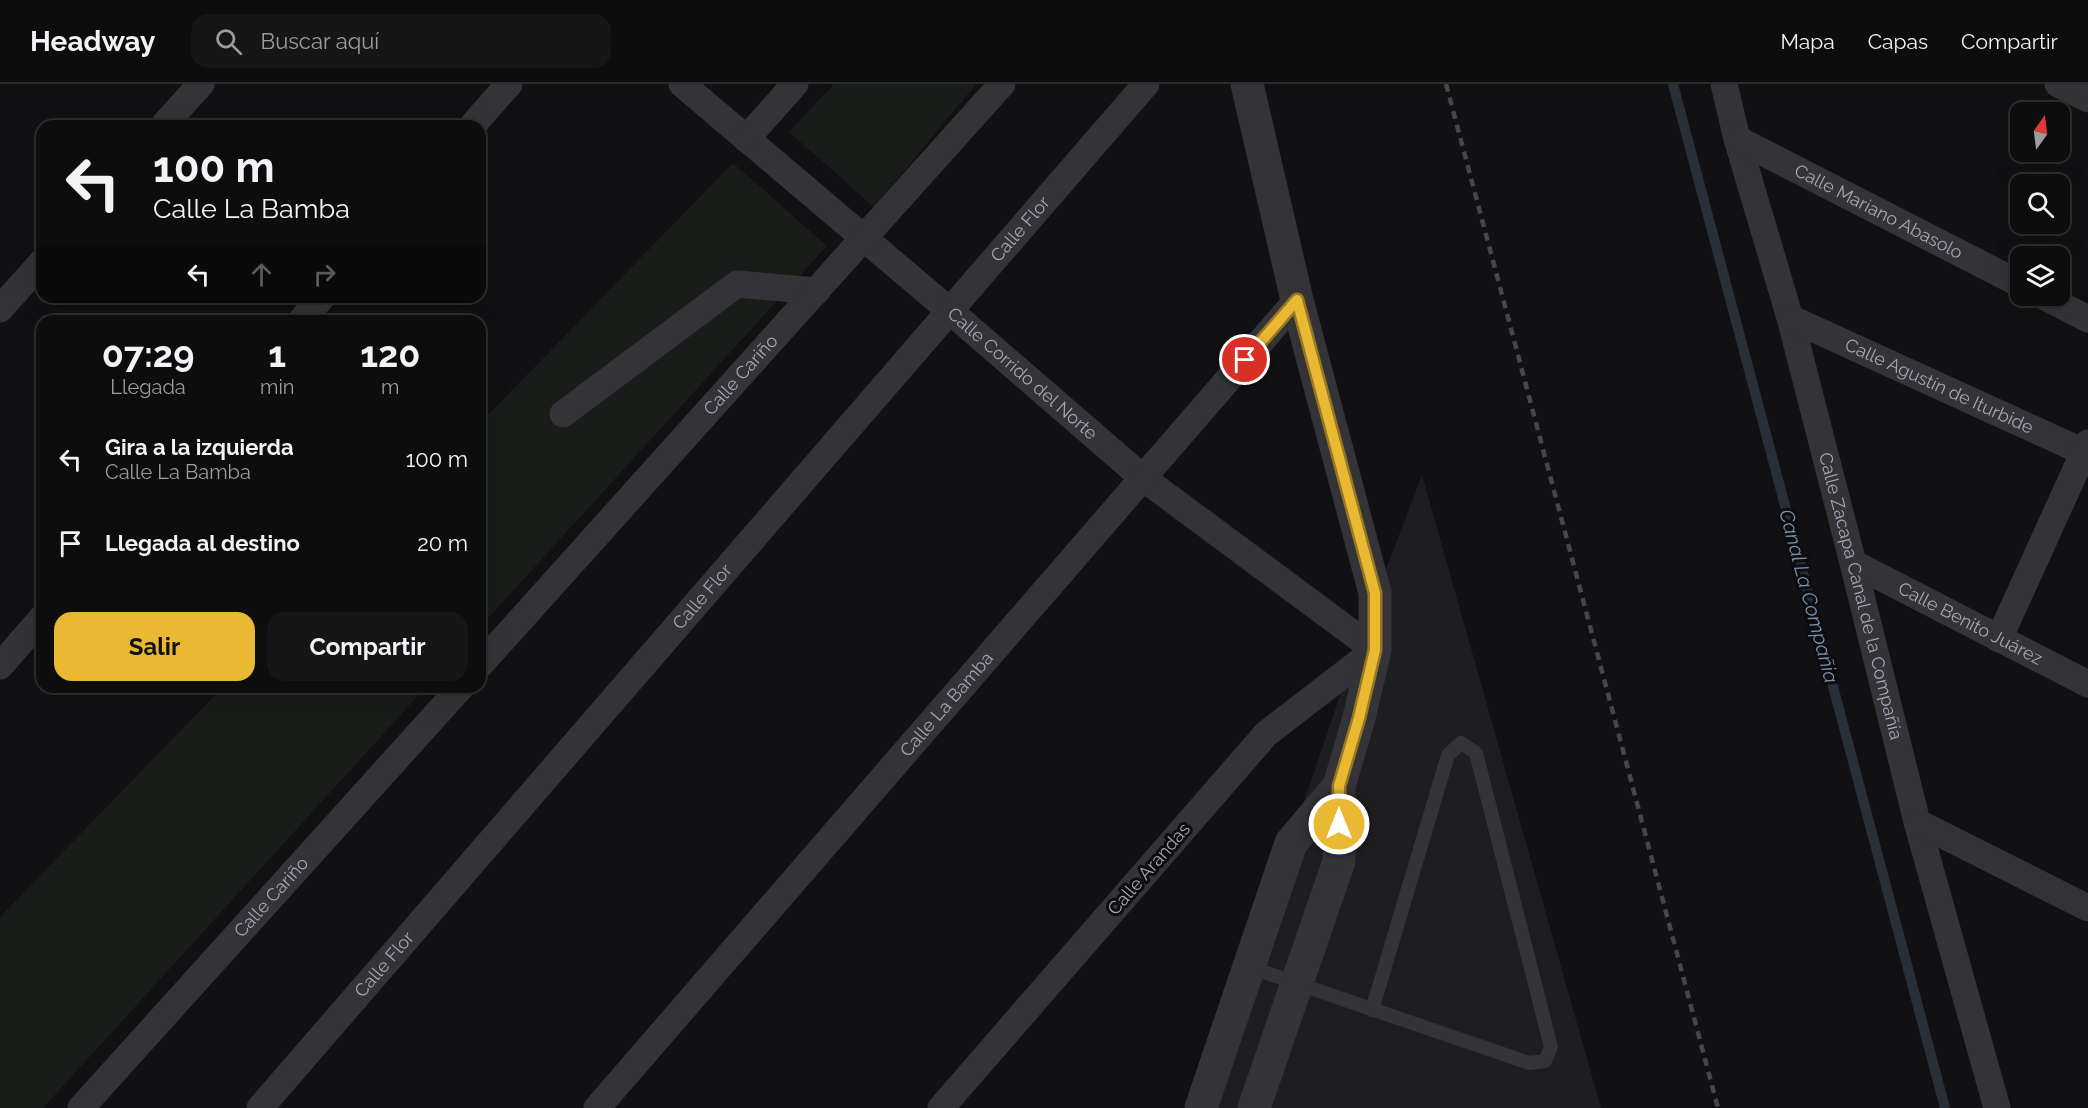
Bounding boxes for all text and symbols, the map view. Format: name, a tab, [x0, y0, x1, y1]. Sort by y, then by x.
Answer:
search box	[191, 14, 611, 68]
text: Headway	[30, 25, 155, 58]
icon: search	[212, 25, 245, 58]
text: Buscar aquí	[260, 28, 379, 54]
text: Mapa	[1780, 29, 1835, 54]
text: Capas	[1868, 29, 1928, 54]
text: Compartir	[1961, 29, 2058, 54]
north arrow	[2010, 102, 2070, 162]
map controls	[2010, 102, 2070, 306]
text: 100 m	[153, 143, 275, 192]
icon: left	[54, 144, 132, 222]
street label: Calle Mariano Abasolo	[1791, 159, 1967, 263]
button: search	[2010, 174, 2070, 234]
street label: Calle Flor	[986, 191, 1054, 266]
text: Calle La Bamba	[153, 193, 350, 224]
button: layers	[2010, 246, 2070, 306]
icon: left	[182, 258, 215, 291]
icon: ahead	[245, 258, 278, 291]
icon: right	[308, 258, 341, 291]
street label: Calle Corrido del Norte	[944, 303, 1102, 444]
street label: Calle Cariño	[699, 330, 782, 419]
text: 07:29	[102, 333, 194, 375]
text: 1	[268, 333, 286, 375]
text: 120	[360, 333, 420, 375]
pin	[1219, 334, 1270, 385]
street label: Calle Agustín de Iturbide	[1842, 334, 2037, 438]
icon: arrive	[1228, 343, 1261, 376]
text: Llegada	[110, 375, 186, 399]
text: min	[260, 375, 294, 399]
text: m	[381, 375, 399, 399]
text: Gira a la izquierda	[105, 434, 294, 460]
icon: left	[54, 443, 87, 476]
text: 100 m	[406, 446, 468, 472]
street label: Calle Zacapa Canal de la Compañía	[1815, 450, 1907, 742]
text: Calle La Bamba	[105, 460, 251, 484]
water label: Canal La Compañia	[1774, 506, 1844, 686]
icon: arrive	[54, 527, 87, 560]
text: Llegada al destino	[105, 530, 300, 556]
text: 20 m	[417, 530, 468, 556]
street label: Calle Flor	[668, 559, 736, 633]
street label: Calle Benito Juárez	[1895, 577, 2046, 669]
button: Salir	[54, 612, 255, 681]
button: Compartir	[267, 612, 468, 681]
street label: Calle La Bamba	[895, 648, 997, 761]
position arrow	[1307, 792, 1371, 856]
street label: Calle Arandas	[1103, 818, 1194, 919]
street label: Calle Cariño	[229, 852, 313, 941]
street label: Calle Flor	[350, 926, 418, 1001]

